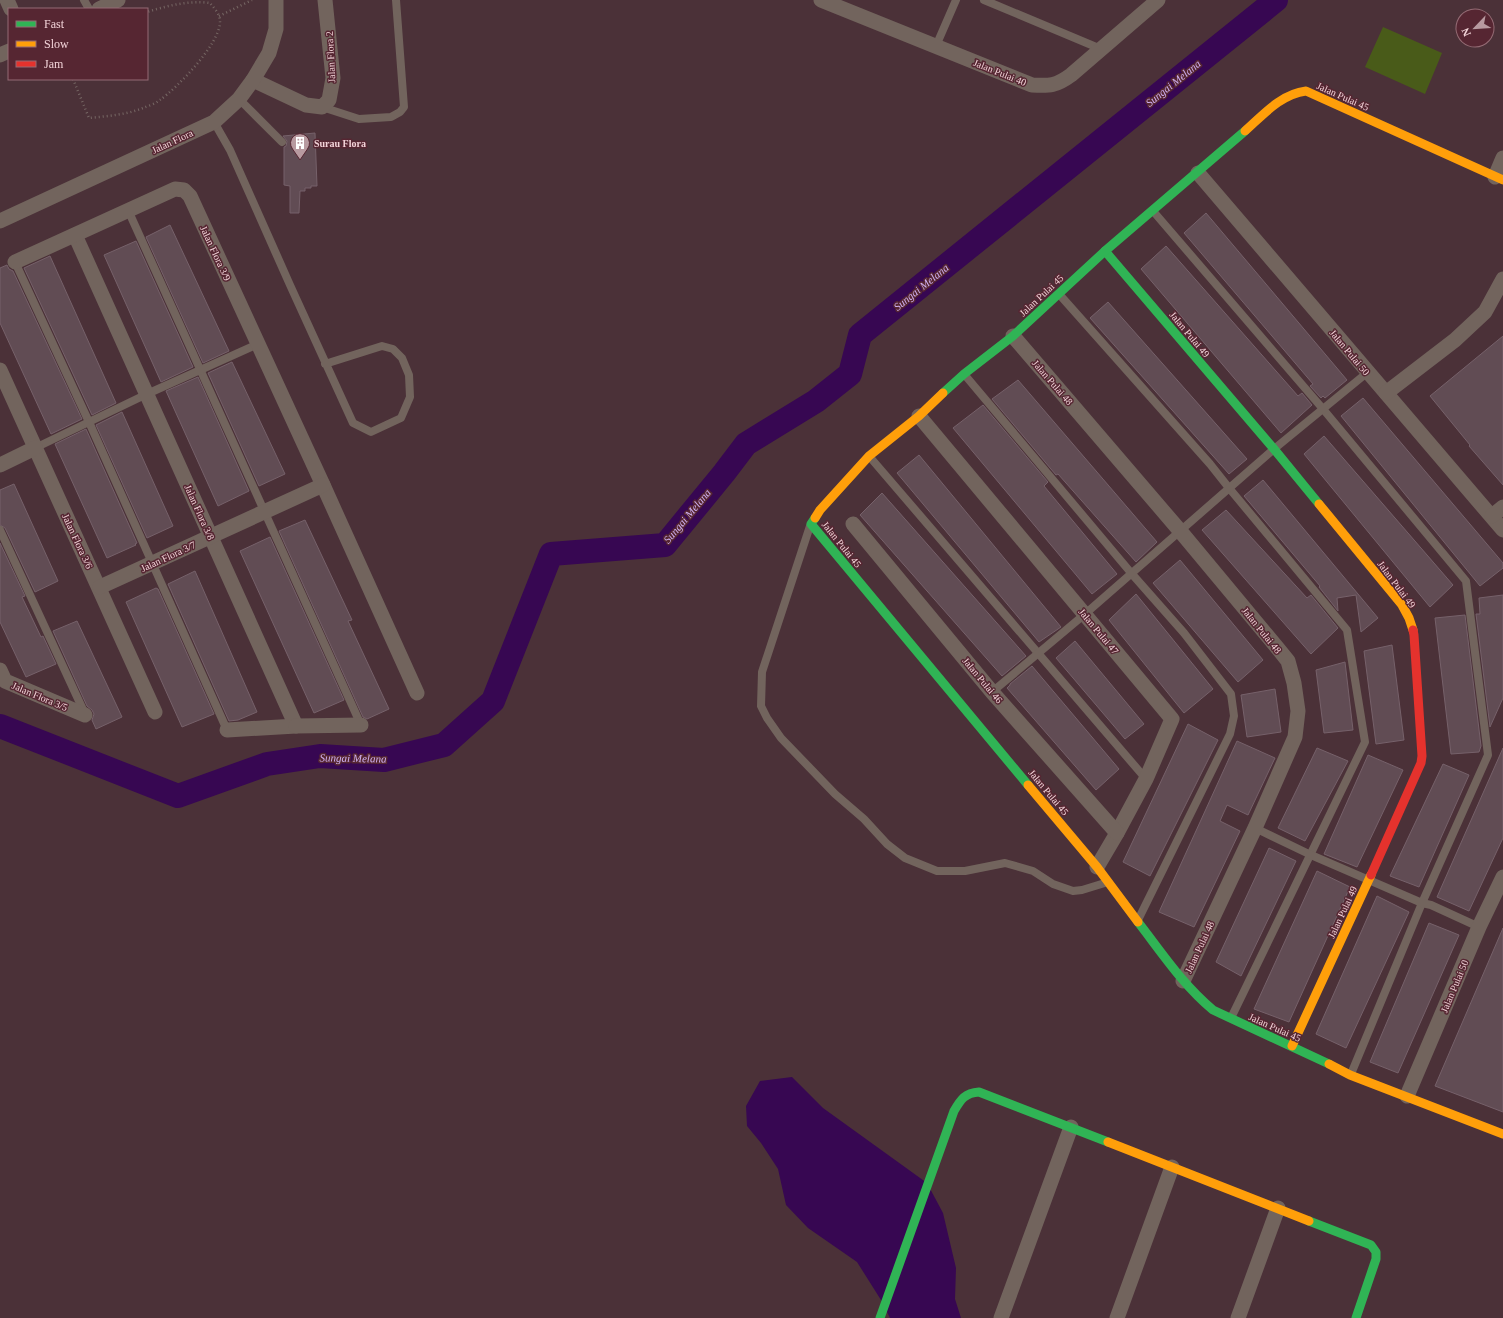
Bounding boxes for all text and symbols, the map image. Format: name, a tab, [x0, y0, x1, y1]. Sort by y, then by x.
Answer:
legend	[8, 8, 148, 80]
north arrow	[1455, 8, 1495, 48]
text: Fast	[44, 17, 65, 31]
text: N	[1459, 26, 1473, 38]
street label: Jalan Flora 2	[324, 31, 337, 83]
text: Slow	[44, 37, 69, 51]
text: Jam	[44, 57, 64, 71]
street label: Jalan Pulai 40	[972, 57, 1028, 88]
water label: Sungai Melana	[1143, 57, 1203, 109]
street label: Jalan Pulai 45	[1315, 80, 1371, 113]
street label: Jalan Flora	[150, 127, 195, 156]
building icon: Surau Flora	[289, 132, 311, 160]
place label: Surau Flora	[314, 138, 366, 149]
street label: Jalan Flora 3/9	[198, 224, 233, 282]
water label: Sungai Melana	[891, 261, 951, 313]
street label: Jalan Pulai 45	[1017, 272, 1066, 319]
street label: Jalan Pulai 49	[1167, 309, 1212, 359]
street label: Jalan Pulai 50	[1327, 327, 1372, 377]
street label: Jalan Pulai 48	[1030, 358, 1075, 407]
street label: Jalan Flora 3/8	[182, 483, 217, 542]
water label: Sungai Melana	[661, 486, 713, 545]
street label: Jalan Flora 3/6	[60, 512, 95, 570]
street label: Jalan Pulai 45	[820, 519, 864, 570]
street label: Jalan Flora 3/7	[139, 539, 197, 574]
street label: Jalan Pulai 49	[1375, 559, 1418, 610]
street label: Jalan Pulai 48	[1240, 605, 1284, 656]
street label: Jalan Pulai 47	[1076, 606, 1121, 656]
street label: Jalan Pulai 46	[960, 655, 1005, 705]
street label: Jalan Flora 3/5	[10, 680, 69, 713]
water label: Sungai Melana	[319, 751, 387, 765]
street label: Jalan Pulai 45	[1026, 767, 1071, 817]
street label: Jalan Pulai 49	[1326, 884, 1359, 940]
street label: Jalan Pulai 48	[1183, 919, 1216, 975]
street label: Jalan Pulai 50	[1438, 958, 1470, 1014]
street label: Jalan Pulai 45	[1247, 1011, 1303, 1044]

